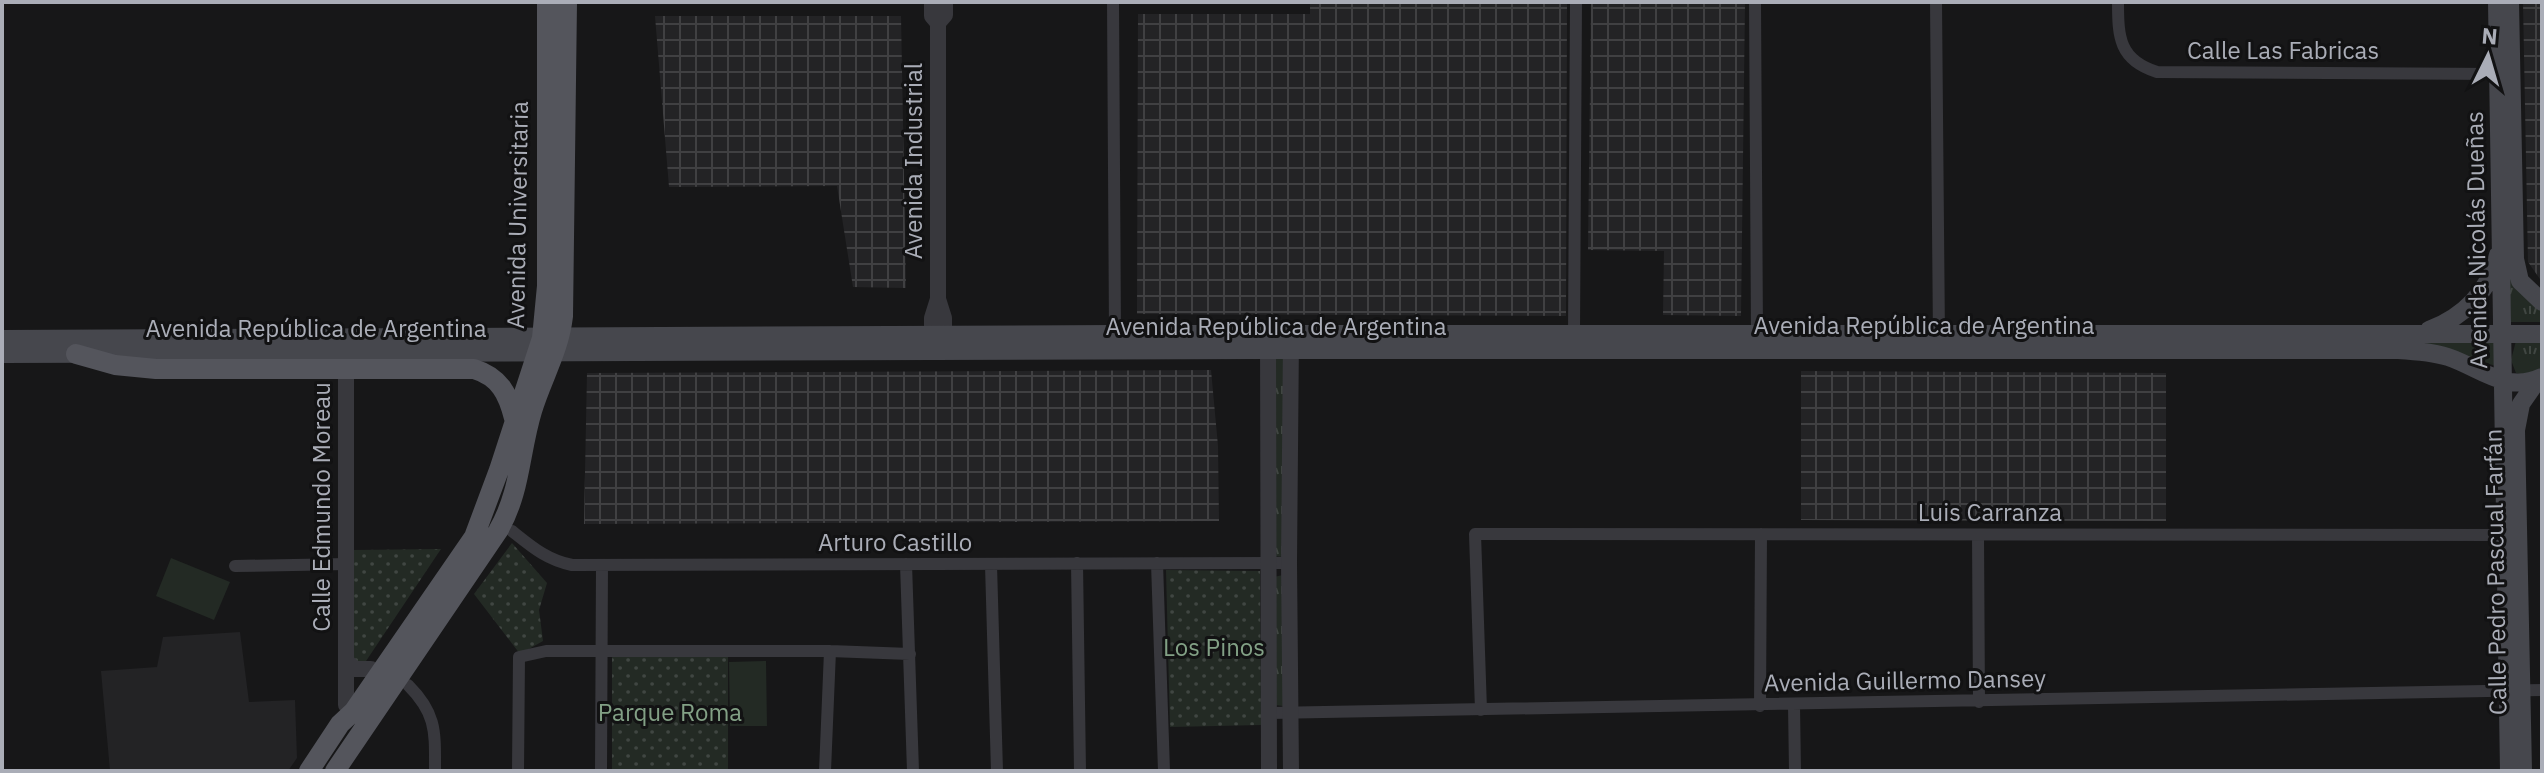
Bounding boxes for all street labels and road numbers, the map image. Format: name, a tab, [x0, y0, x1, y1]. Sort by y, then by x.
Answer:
street label: Calle Las Fabricas	[2187, 34, 2379, 66]
street label: Avenida Industrial	[897, 63, 929, 259]
street label: Avenida Universitaria	[499, 101, 535, 329]
street label: Avenida Nicolás Dueñas	[2458, 111, 2494, 369]
street label: Avenida República de Argentina	[1753, 309, 2095, 341]
street label: Avenida República de Argentina	[1105, 310, 1447, 342]
street label: Avenida República de Argentina	[145, 312, 487, 344]
street label: Calle Edmundo Moreau	[305, 382, 337, 632]
street label: Calle Pedro Pascual Farfán	[2477, 429, 2513, 715]
street label: Luis Carranza	[1918, 496, 2062, 528]
street label: Arturo Castillo	[818, 526, 972, 558]
street label: Avenida Guillermo Dansey	[1764, 662, 2046, 698]

